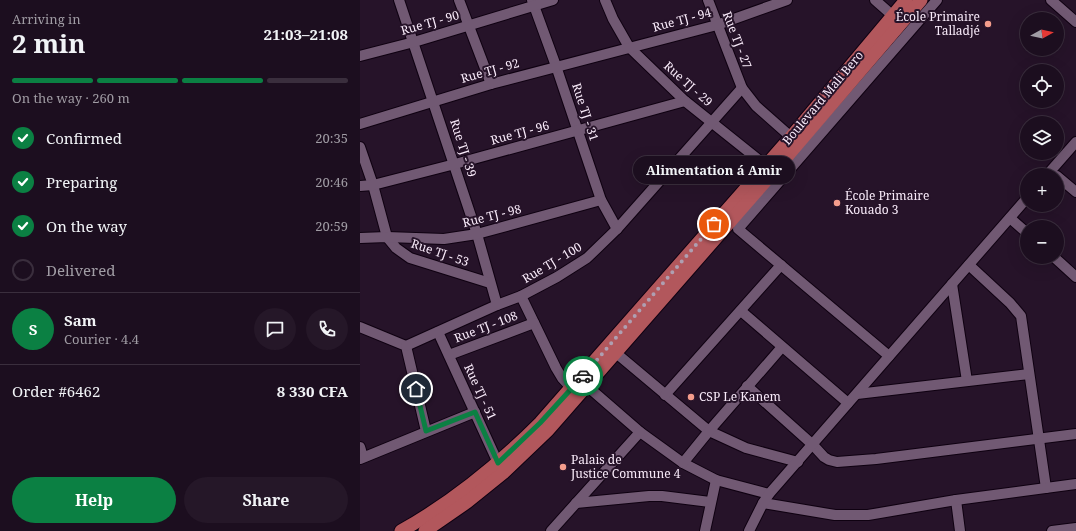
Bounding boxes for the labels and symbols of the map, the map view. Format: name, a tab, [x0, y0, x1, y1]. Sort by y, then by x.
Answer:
street label: Rue TJ - 94	[651, 3, 713, 36]
street label: Rue TJ - 90	[399, 6, 461, 39]
place label: École Primaire Talladjé	[896, 8, 980, 39]
street label: Rue TJ - 27	[719, 9, 756, 71]
north arrow	[1020, 12, 1064, 56]
marker: École Primaire Talladjé	[983, 19, 993, 29]
street label: Boulevard Mali Bero	[778, 47, 867, 148]
street label: Rue TJ - 92	[459, 54, 521, 87]
street label: Rue TJ - 29	[660, 57, 716, 110]
street label: Rue TJ - 31	[568, 81, 603, 143]
street label: Rue TJ - 96	[489, 116, 551, 149]
street label: Rue TJ - 39	[446, 117, 481, 179]
callout: Alimentation á Amir	[633, 156, 795, 184]
place label: École Primaire Kouado 3	[845, 187, 929, 218]
marker: École Primaire Kouado 3	[832, 198, 842, 208]
street label: Rue TJ - 98	[461, 200, 523, 231]
pin	[697, 207, 731, 241]
street label: Rue TJ - 53	[409, 235, 472, 270]
street label: Rue TJ - 100	[519, 238, 585, 287]
street label: Rue TJ - 108	[452, 307, 520, 346]
courier	[563, 356, 603, 396]
street label: Rue TJ - 51	[460, 361, 501, 423]
pin	[399, 372, 433, 406]
place label: CSP Le Kanem	[699, 388, 781, 405]
marker: CSP Le Kanem	[686, 392, 696, 402]
place label: Palais de Justice Commune 4	[570, 451, 681, 482]
marker: Palais de Justice Commune 4	[558, 462, 568, 472]

